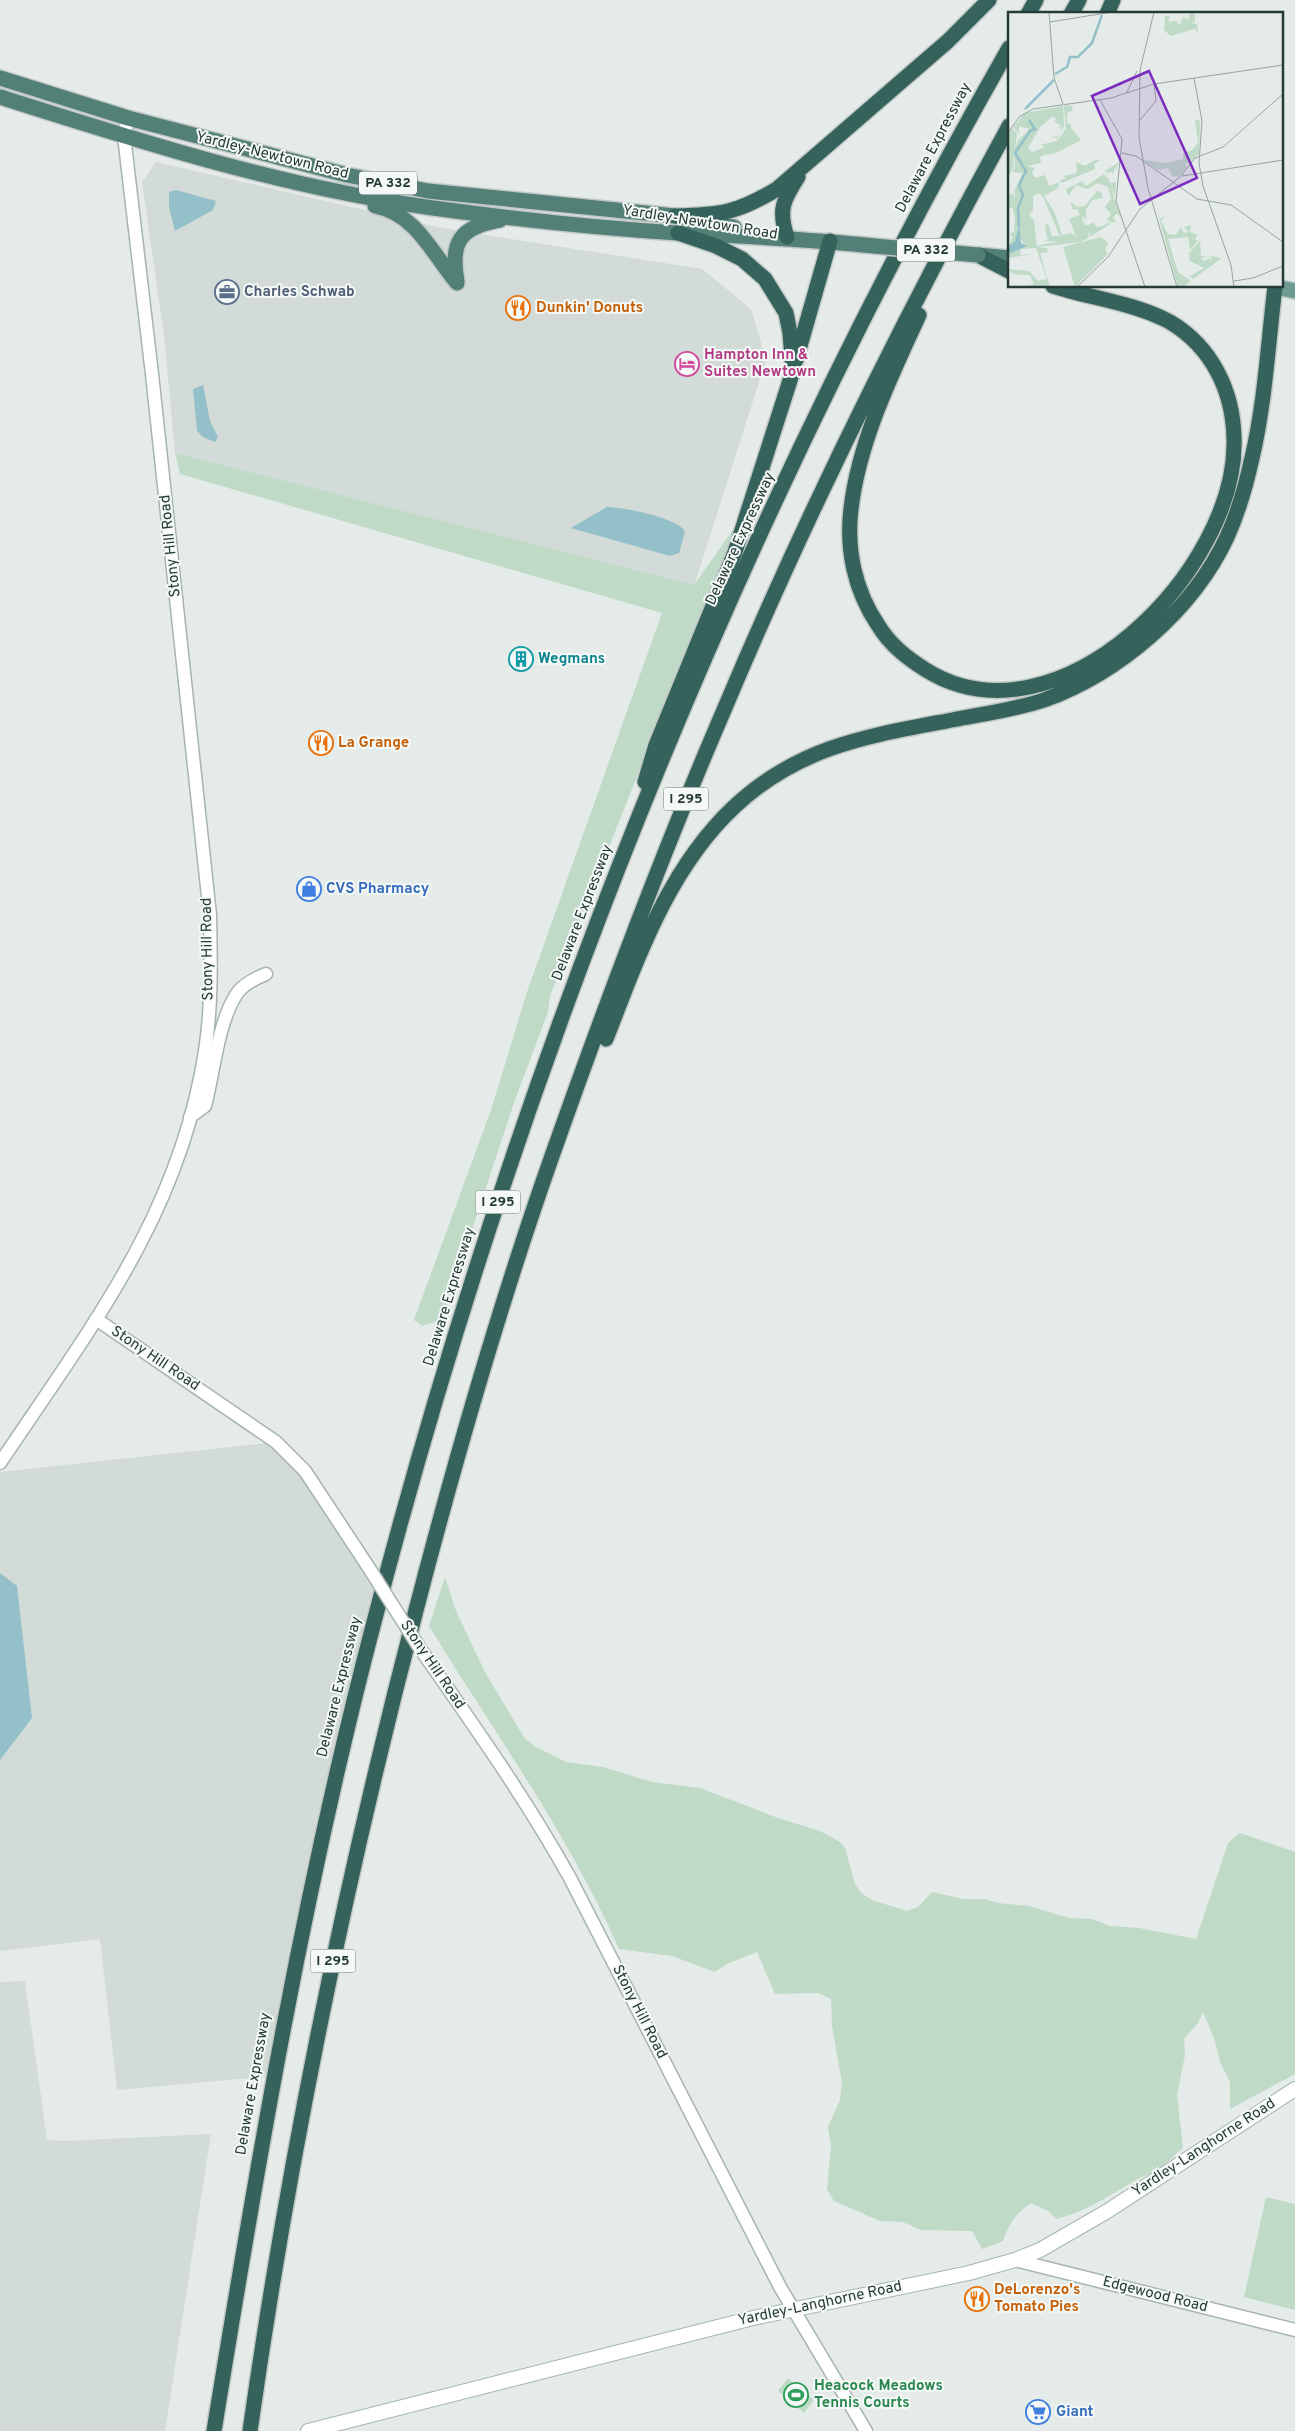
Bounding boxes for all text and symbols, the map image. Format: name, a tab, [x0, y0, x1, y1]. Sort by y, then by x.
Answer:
inset map	[1008, 12, 1282, 288]
street label: Delaware Expressway	[892, 80, 976, 216]
street label: Yardley-Newtown Road	[194, 128, 350, 184]
road number: PA 332	[359, 172, 417, 194]
street label: Yardley-Newtown Road	[621, 201, 779, 245]
road number: PA 332	[897, 238, 955, 262]
office icon: Charles Schwab	[214, 279, 240, 305]
place label: Charles Schwab	[244, 283, 355, 302]
restaurant icon: Dunkin' Donuts	[505, 295, 531, 321]
place label: Dunkin' Donuts	[536, 299, 643, 318]
place label: Hampton Inn & Suites Newtown	[704, 346, 816, 382]
hotel icon: Hampton Inn & Suites Newtown	[674, 351, 700, 377]
street label: Delaware Expressway	[702, 469, 780, 608]
street label: Stony Hill Road	[156, 494, 186, 598]
building icon: Wegmans	[508, 646, 534, 672]
place label: Wegmans	[538, 650, 605, 669]
restaurant icon: La Grange	[308, 730, 334, 756]
place label: La Grange	[338, 734, 409, 753]
road number: I 295	[664, 788, 708, 811]
street label: Delaware Expressway	[548, 842, 618, 984]
shop icon: CVS Pharmacy	[296, 876, 322, 902]
place label: CVS Pharmacy	[326, 880, 430, 899]
street label: Stony Hill Road	[198, 897, 218, 1001]
road number: I 295	[476, 1190, 520, 1214]
street label: Delaware Expressway	[420, 1225, 480, 1369]
street label: Stony Hill Road	[107, 1322, 203, 1396]
street label: Delaware Expressway	[313, 1615, 367, 1759]
street label: Stony Hill Road	[395, 1617, 469, 1713]
road number: I 295	[310, 1950, 356, 1972]
street label: Stony Hill Road	[607, 1962, 671, 2062]
street label: Delaware Expressway	[232, 2011, 276, 2157]
street label: Yardley-Langhorne Road	[1129, 2094, 1279, 2202]
street label: Edgewood Road	[1100, 2273, 1210, 2317]
street label: Yardley-Langhorne Road	[736, 2277, 904, 2331]
place label: DeLorenzo's Tomato Pies	[994, 2281, 1080, 2317]
restaurant icon: DeLorenzo's Tomato Pies	[964, 2286, 990, 2312]
place label: Heacock Meadows Tennis Courts	[814, 2377, 943, 2413]
sports icon: Heacock Meadows Tennis Courts	[783, 2382, 809, 2408]
supermarket icon: Giant	[1025, 2399, 1051, 2425]
place label: Giant	[1056, 2403, 1094, 2422]

